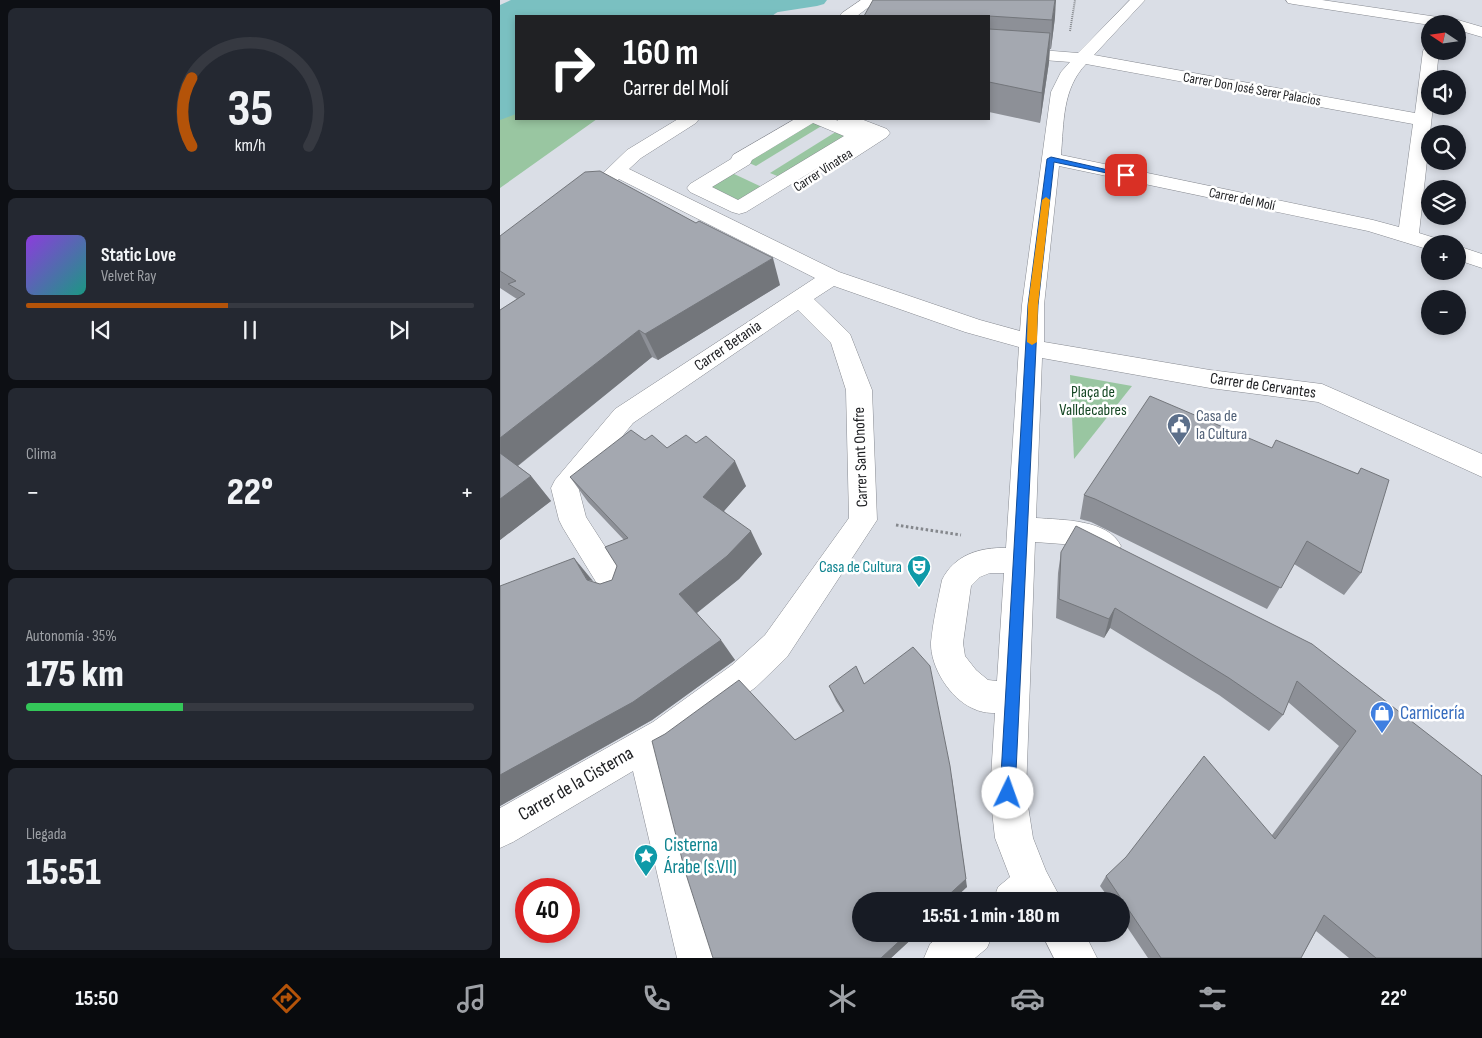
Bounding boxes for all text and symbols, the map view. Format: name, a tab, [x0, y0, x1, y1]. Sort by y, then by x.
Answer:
north arrow	[1421, 15, 1466, 60]
map controls	[1421, 15, 1466, 335]
text: 160 m	[623, 32, 699, 75]
icon: right	[540, 35, 605, 100]
street label: Carrer Don José Serer Palacios	[1182, 69, 1322, 109]
button: sound	[1421, 70, 1466, 115]
text: Carrer del Molí	[623, 75, 729, 102]
text: 35	[227, 78, 273, 141]
button: search	[1421, 125, 1466, 170]
text: km/h	[235, 135, 265, 156]
street label: Carrer Vinatea	[790, 145, 856, 195]
pin	[1105, 154, 1147, 196]
icon: arrive	[1112, 161, 1140, 189]
button: layers	[1421, 180, 1466, 225]
street label: Carrer del Molí	[1207, 184, 1277, 214]
button: +	[1421, 235, 1466, 280]
text: Static Love	[101, 244, 176, 267]
text: Velvet Ray	[101, 267, 156, 286]
button: −	[1421, 290, 1466, 335]
icon: previous	[87, 316, 115, 344]
icon: pause	[236, 316, 264, 344]
icon: next	[385, 316, 413, 344]
street label: Carrer Betania	[691, 317, 765, 375]
street label: Carrer de Cervantes	[1209, 369, 1317, 403]
park label: Plaça de Valldecabres	[1059, 383, 1127, 420]
street label: Carrer Sant Onofre	[850, 407, 872, 507]
place label: Casa de la Cultura	[1196, 407, 1247, 444]
public building icon: Casa de la Cultura	[1166, 412, 1192, 446]
text: Clima	[26, 445, 56, 464]
text: 22°	[227, 470, 273, 515]
text: −	[26, 476, 40, 509]
text: +	[460, 476, 474, 509]
theatre icon: Casa de Cultura	[906, 554, 932, 588]
place label: Casa de Cultura	[819, 558, 902, 577]
text: Autonomía · 35%	[26, 627, 117, 646]
text: 175 km	[26, 652, 124, 697]
shop icon: Carnicería	[1369, 700, 1395, 734]
place label: Carnicería	[1400, 702, 1465, 725]
street label: Carrer de la Cisterna	[514, 742, 638, 826]
position arrow	[981, 766, 1033, 818]
text: Llegada	[26, 825, 67, 844]
place label: Cisterna Árabe (s.VII)	[663, 834, 737, 879]
place icon: Cisterna Árabe (s.VII)	[633, 843, 659, 877]
text: 15:51	[26, 850, 101, 895]
speed limit sign: 40	[515, 878, 580, 943]
text: 15:51 · 1 min · 180 m	[922, 905, 1060, 928]
icon: directions	[269, 981, 304, 1016]
icon: music	[454, 981, 489, 1016]
icon: phone	[639, 981, 674, 1016]
icon: climate	[825, 981, 860, 1016]
icon: car	[1010, 981, 1045, 1016]
icon: filters	[1195, 981, 1230, 1016]
text: 15:50	[75, 985, 119, 1012]
text: 22°	[1381, 985, 1407, 1012]

